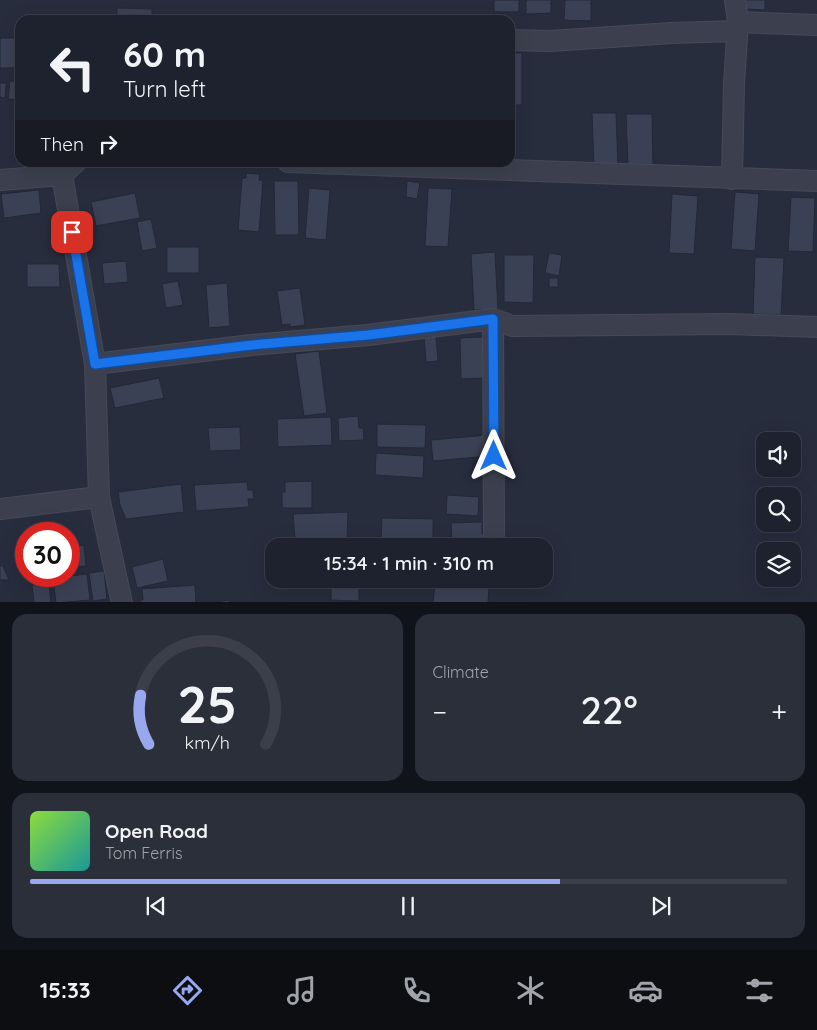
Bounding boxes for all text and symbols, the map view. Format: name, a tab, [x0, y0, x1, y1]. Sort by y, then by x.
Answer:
text: 60 m	[123, 32, 206, 76]
icon: left	[40, 35, 105, 100]
text: Turn left	[123, 75, 206, 103]
icon: right	[94, 130, 122, 158]
text: Then	[40, 132, 84, 156]
pin	[51, 211, 93, 253]
icon: arrive	[58, 218, 86, 246]
position arrow	[467, 429, 519, 481]
map controls	[756, 432, 801, 587]
button: sound	[756, 432, 801, 477]
button: search	[756, 487, 801, 532]
speed limit sign: 30	[15, 522, 80, 587]
button: layers	[756, 542, 801, 587]
text: 15:34 · 1 min · 310 m	[324, 551, 494, 575]
text: Climate	[433, 662, 489, 682]
text: 25	[177, 671, 237, 736]
text: 22°	[581, 686, 638, 734]
text: −	[433, 694, 447, 729]
text: +	[771, 694, 787, 729]
text: km/h	[185, 731, 230, 753]
text: Open Road	[105, 819, 208, 843]
text: Tom Ferris	[105, 843, 182, 863]
icon: previous	[142, 892, 170, 920]
icon: pause	[394, 892, 422, 920]
icon: next	[647, 892, 675, 920]
icon: directions	[170, 973, 205, 1008]
icon: music	[284, 973, 319, 1008]
icon: phone	[399, 973, 434, 1008]
icon: climate	[513, 973, 548, 1008]
icon: car	[628, 973, 663, 1008]
icon: filters	[742, 973, 777, 1008]
text: 15:33	[40, 976, 91, 1004]

